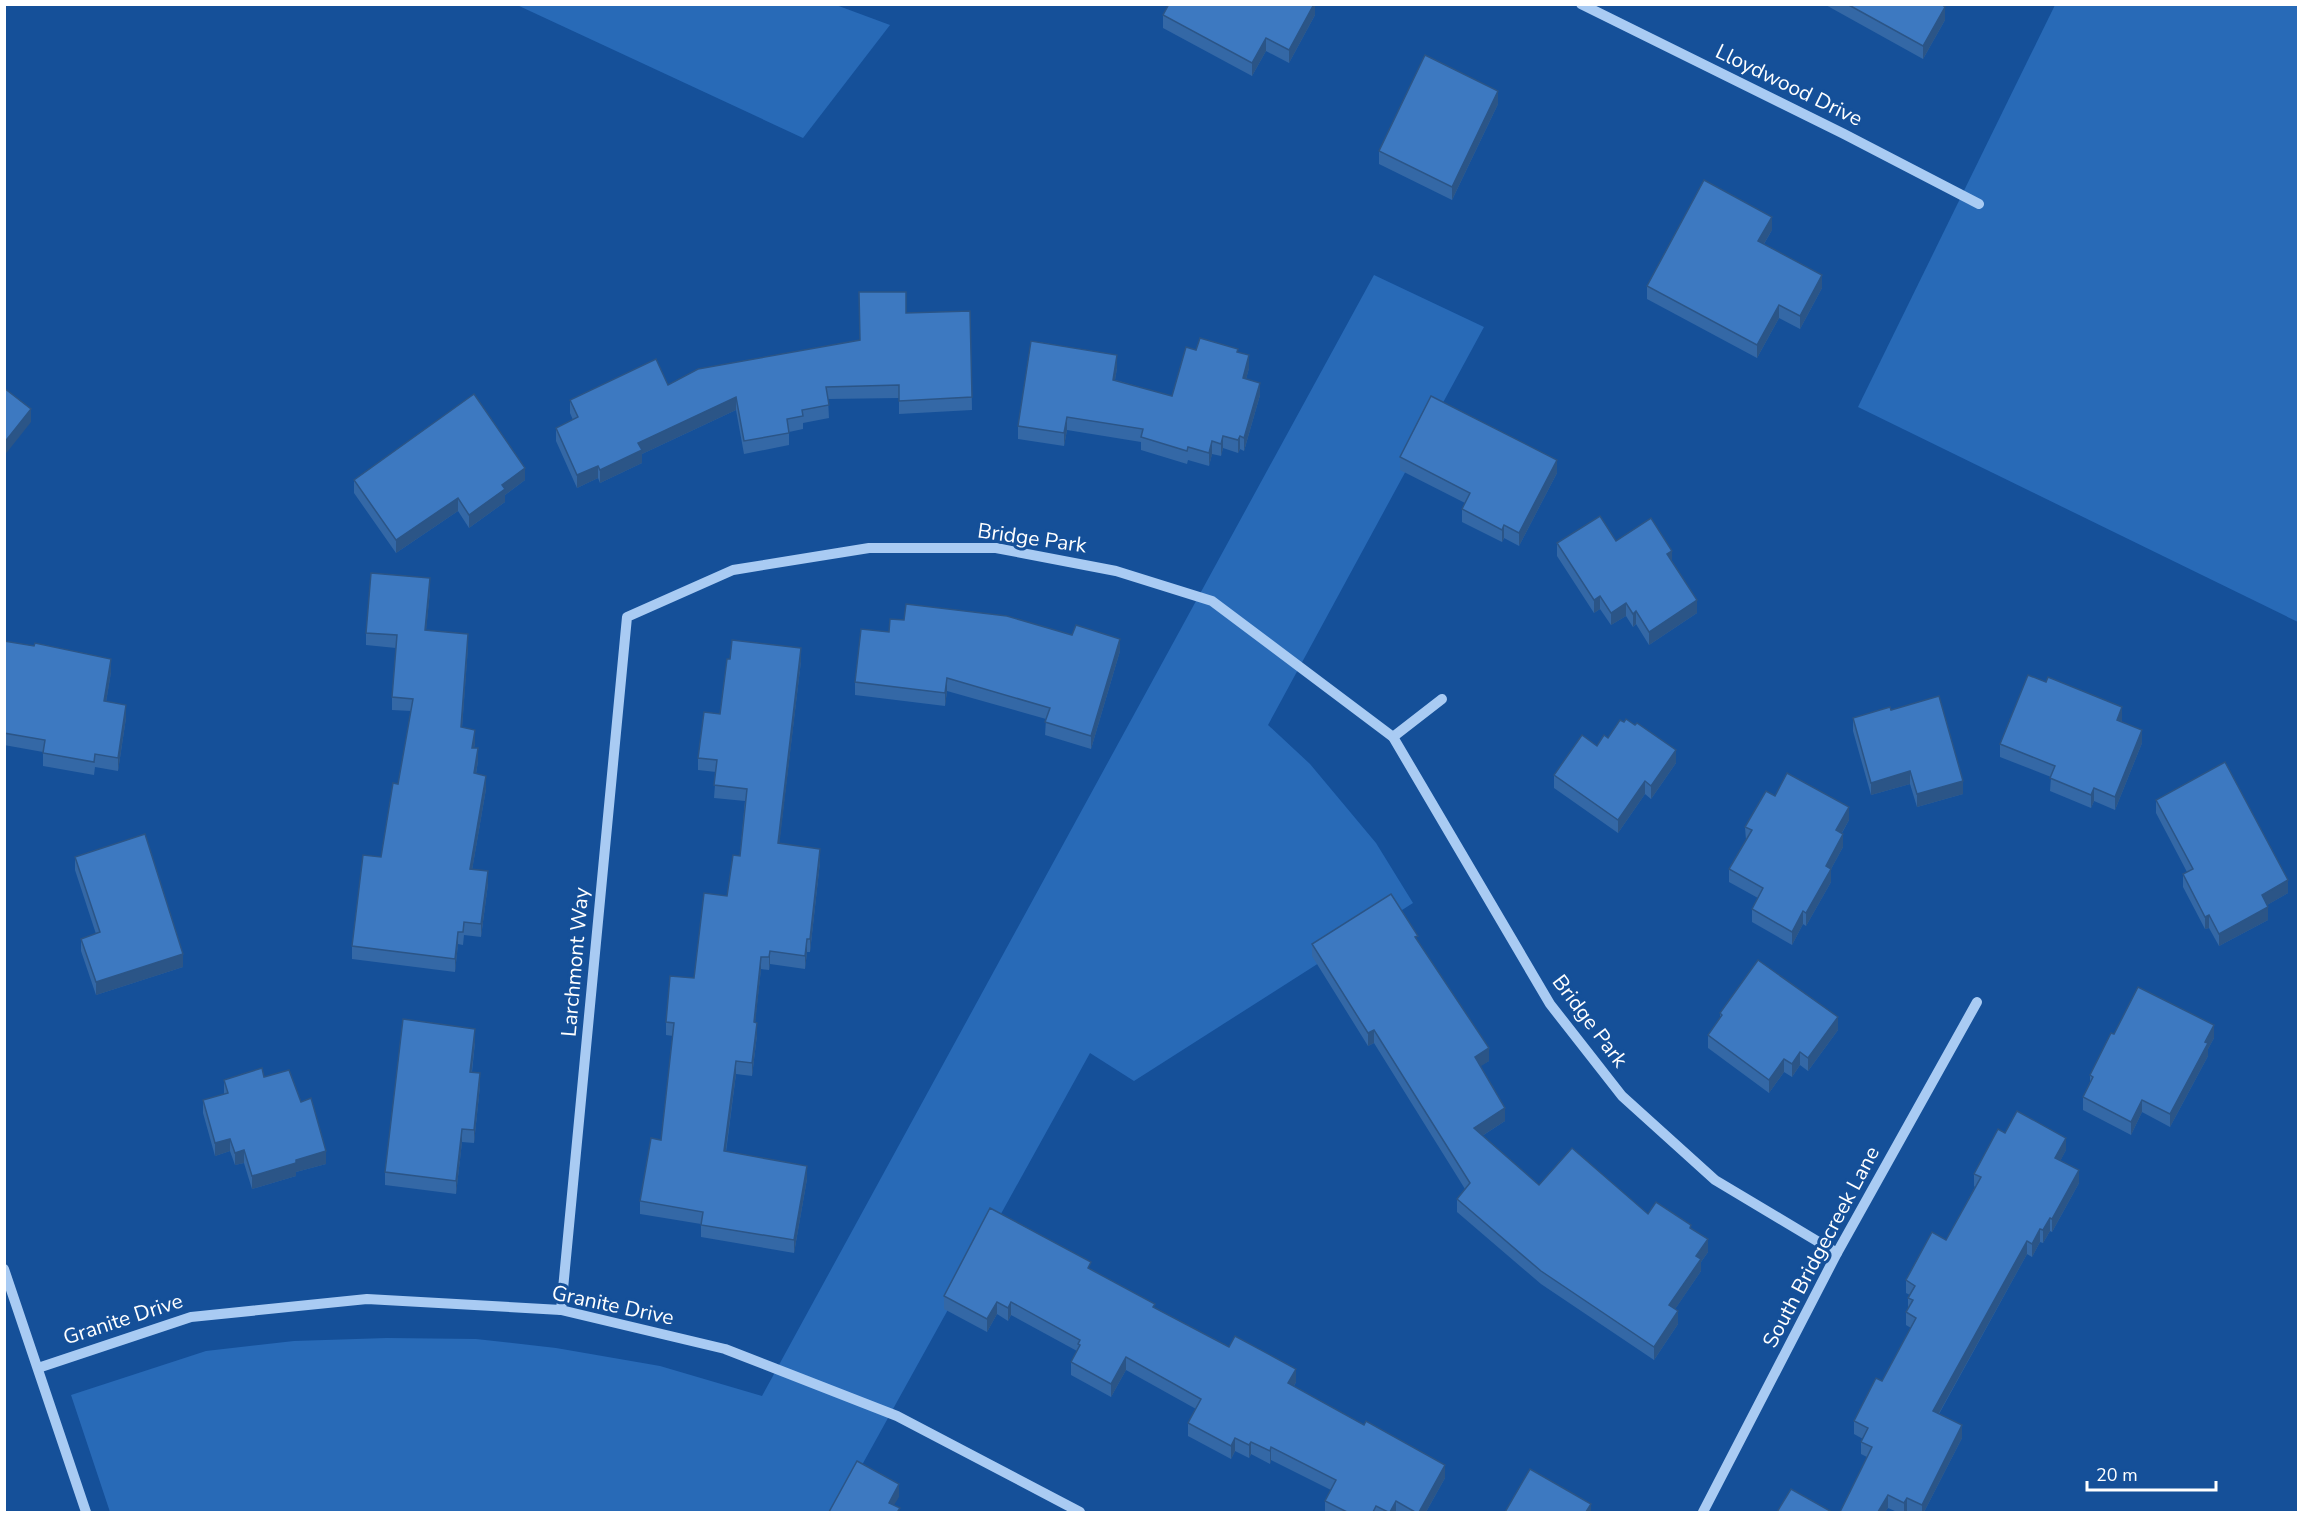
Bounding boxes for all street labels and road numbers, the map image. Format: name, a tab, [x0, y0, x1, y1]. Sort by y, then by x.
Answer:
street label: Lloydwood Drive	[1711, 37, 1867, 133]
street label: Bridge Park	[976, 517, 1089, 560]
street label: Larchmont Way	[555, 886, 595, 1038]
street label: Bridge Park	[1546, 969, 1634, 1074]
street label: South Bridgecreek Lane	[1756, 1141, 1886, 1353]
street label: Granite Drive	[549, 1278, 677, 1332]
street label: Granite Drive	[60, 1286, 186, 1352]

